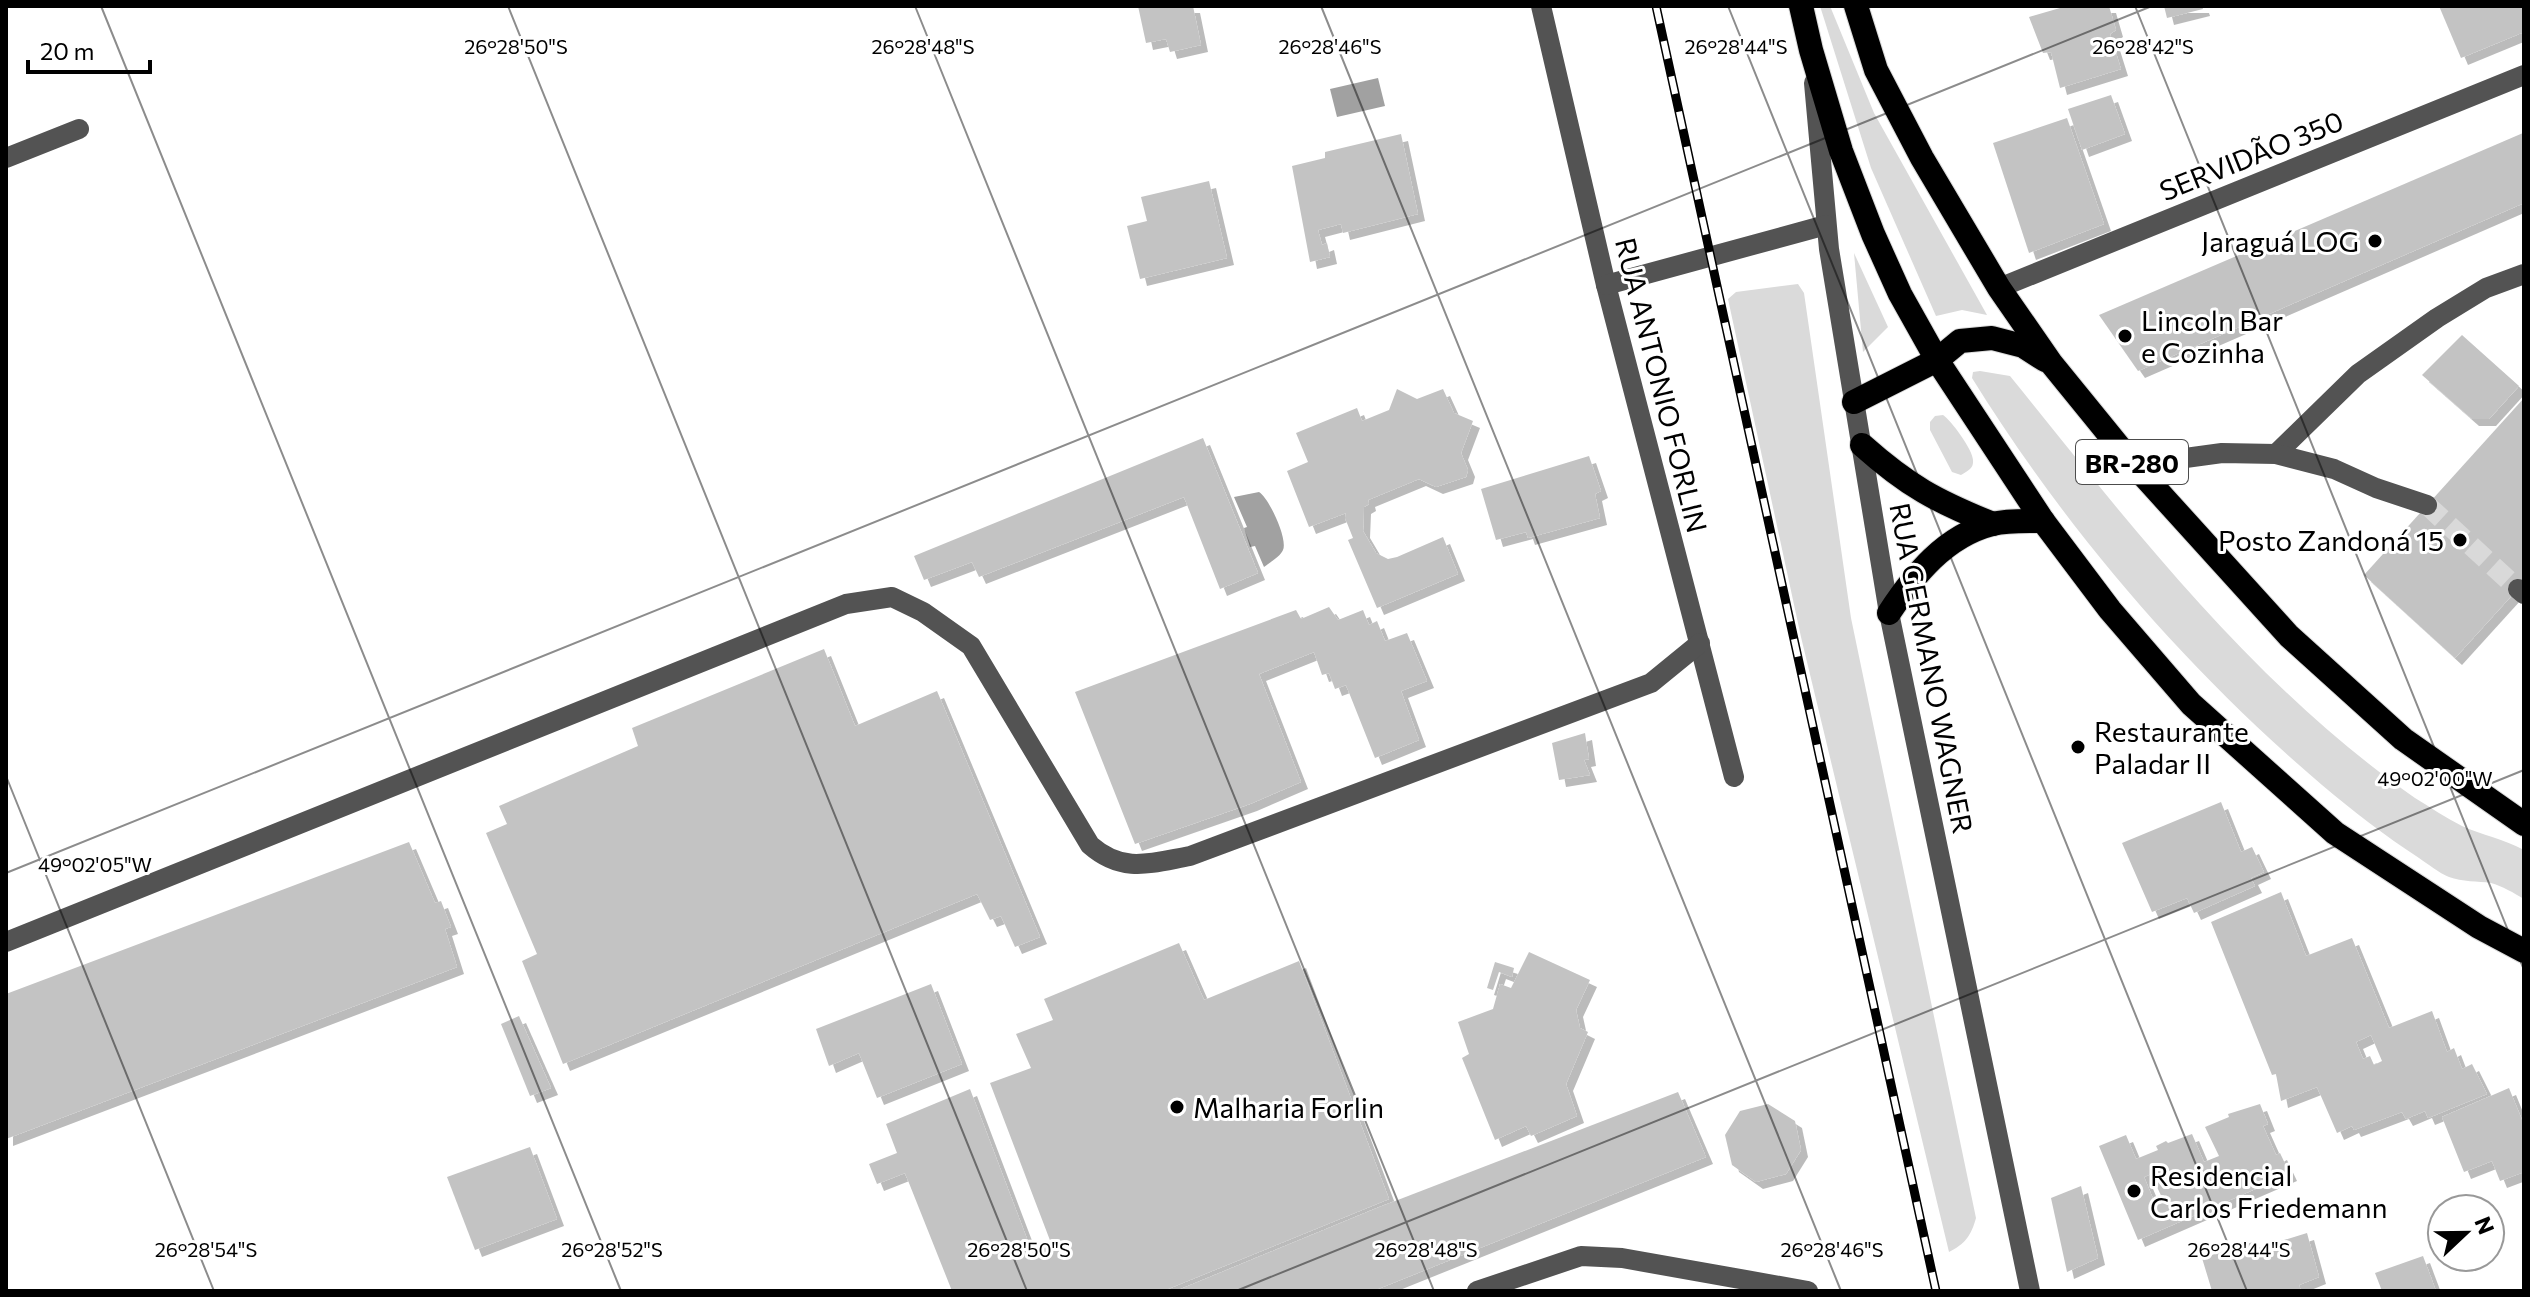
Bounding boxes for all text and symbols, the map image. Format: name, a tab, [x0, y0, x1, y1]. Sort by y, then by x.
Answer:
scale bar	[28, 24, 150, 74]
text: 26°28'50"S	[464, 34, 568, 58]
text: 26°28'48"S	[871, 34, 975, 58]
text: 26°28'46"S	[1278, 34, 1382, 58]
text: 26°28'44"S	[1685, 34, 1787, 58]
text: 26°28'42"S	[2092, 34, 2194, 58]
text: 20 m	[40, 36, 94, 65]
street label: SERVIDÃO 350	[2154, 103, 2348, 207]
place label: Jaraguá LOG	[2201, 224, 2359, 258]
marker: Jaraguá LOG	[2366, 232, 2384, 250]
street label: RUA ANTONIO FORLIN	[1609, 234, 1715, 536]
place label: Lincoln Bar e Cozinha	[2141, 303, 2283, 369]
marker: Lincoln Bar e Cozinha	[2116, 327, 2134, 345]
road number: BR-280	[2076, 440, 2188, 484]
street label: RUA GERMANO WAGNER	[1883, 500, 1981, 836]
place label: Posto Zandoná 15	[2218, 523, 2444, 557]
marker: Posto Zandoná 15	[2451, 531, 2469, 549]
place label: Restaurante Paladar II	[2094, 714, 2249, 780]
marker: Restaurante Paladar II	[2069, 738, 2087, 756]
text: 49°02'00"W	[2377, 766, 2493, 790]
text: 49°02'05"W	[38, 852, 152, 876]
place label: Malharia Forlin	[1193, 1090, 1384, 1124]
marker: Malharia Forlin	[1168, 1098, 1186, 1116]
place label: Residencial Carlos Friedemann	[2150, 1158, 2388, 1224]
marker: Residencial Carlos Friedemann	[2125, 1182, 2143, 1200]
north arrow	[2426, 1193, 2506, 1273]
text: N	[2469, 1213, 2501, 1238]
text: 26°28'54"S	[155, 1237, 257, 1261]
text: 26°28'52"S	[561, 1237, 663, 1261]
text: 26°28'50"S	[967, 1237, 1071, 1261]
text: 26°28'48"S	[1374, 1237, 1478, 1261]
text: 26°28'46"S	[1780, 1237, 1884, 1261]
text: 26°28'44"S	[2188, 1237, 2290, 1261]

